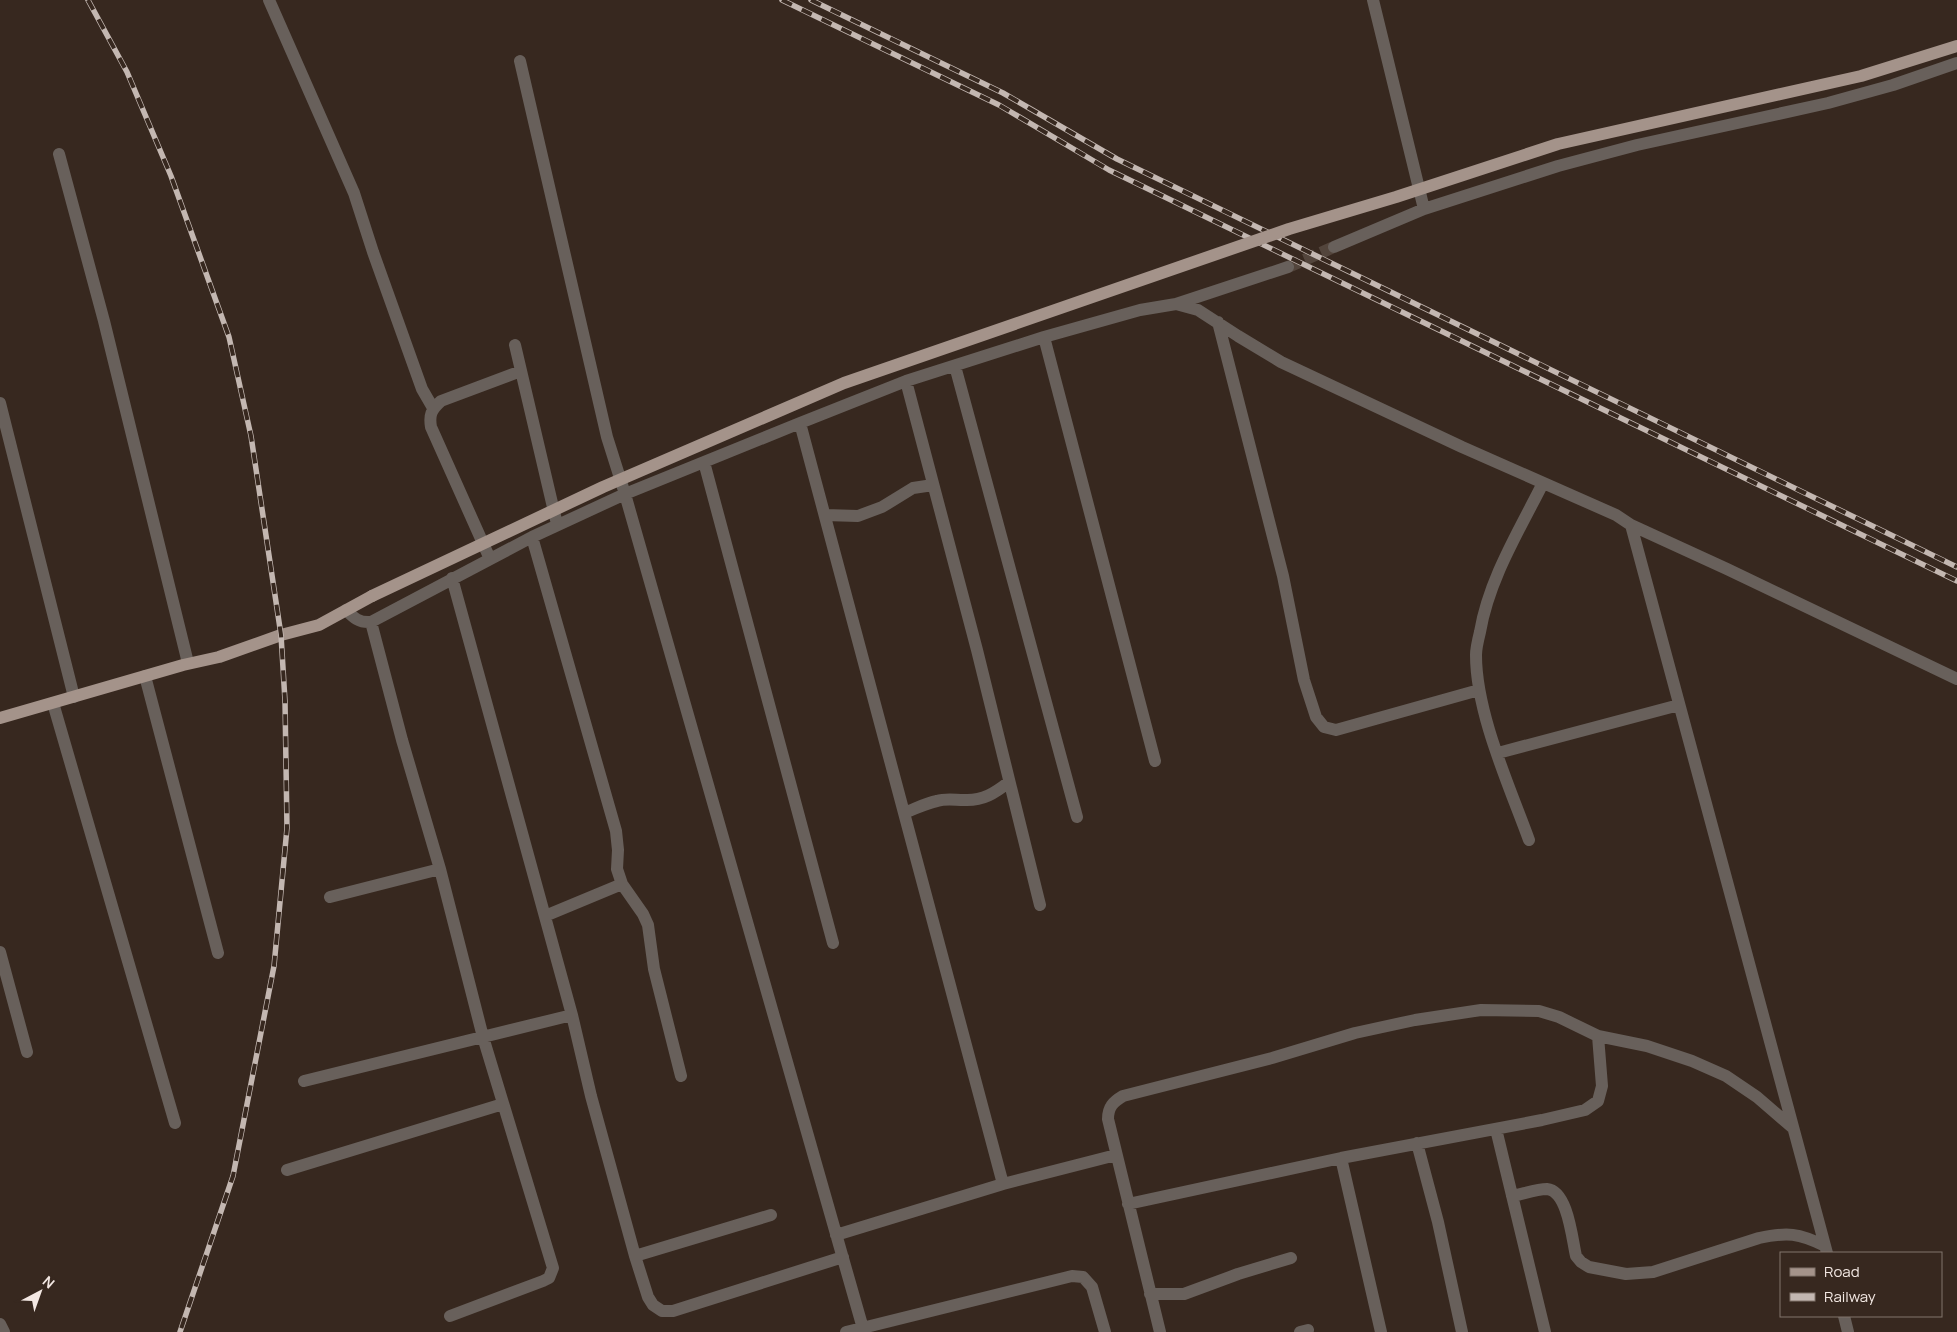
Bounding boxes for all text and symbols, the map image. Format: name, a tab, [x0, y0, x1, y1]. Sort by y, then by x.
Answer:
legend	[1780, 1252, 1942, 1317]
text: Road	[1824, 1261, 1860, 1282]
north arrow	[15, 1267, 65, 1317]
text: N	[39, 1271, 59, 1292]
text: Railway	[1824, 1286, 1876, 1307]

